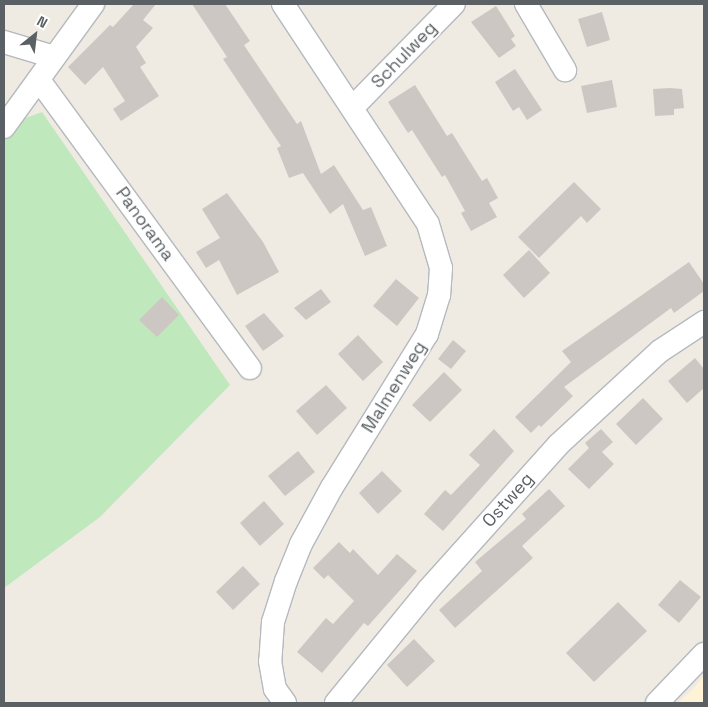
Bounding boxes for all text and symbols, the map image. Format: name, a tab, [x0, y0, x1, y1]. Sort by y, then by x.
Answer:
north arrow	[10, 10, 60, 60]
text: N	[34, 12, 51, 32]
street label: Schulweg	[367, 17, 441, 93]
street label: Panorama	[111, 183, 179, 265]
street label: Malmenweg	[357, 337, 431, 437]
street label: Ostweg	[478, 468, 538, 532]

